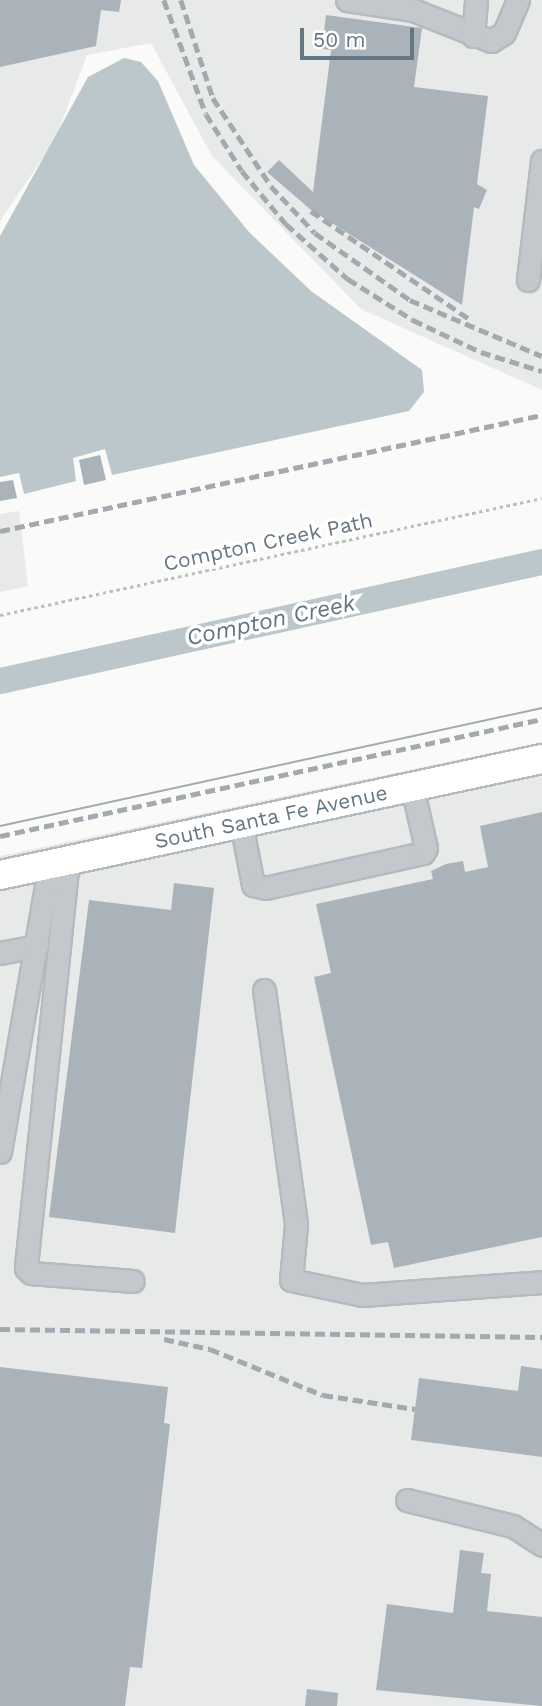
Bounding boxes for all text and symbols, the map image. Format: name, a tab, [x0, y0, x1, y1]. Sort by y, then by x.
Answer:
scale bar	[304, 14, 418, 58]
text: 50 m	[313, 27, 365, 52]
street label: Compton Creek Path	[161, 507, 375, 577]
water label: Compton Creek	[184, 590, 358, 652]
street label: South Santa Fe Avenue	[151, 780, 391, 854]

